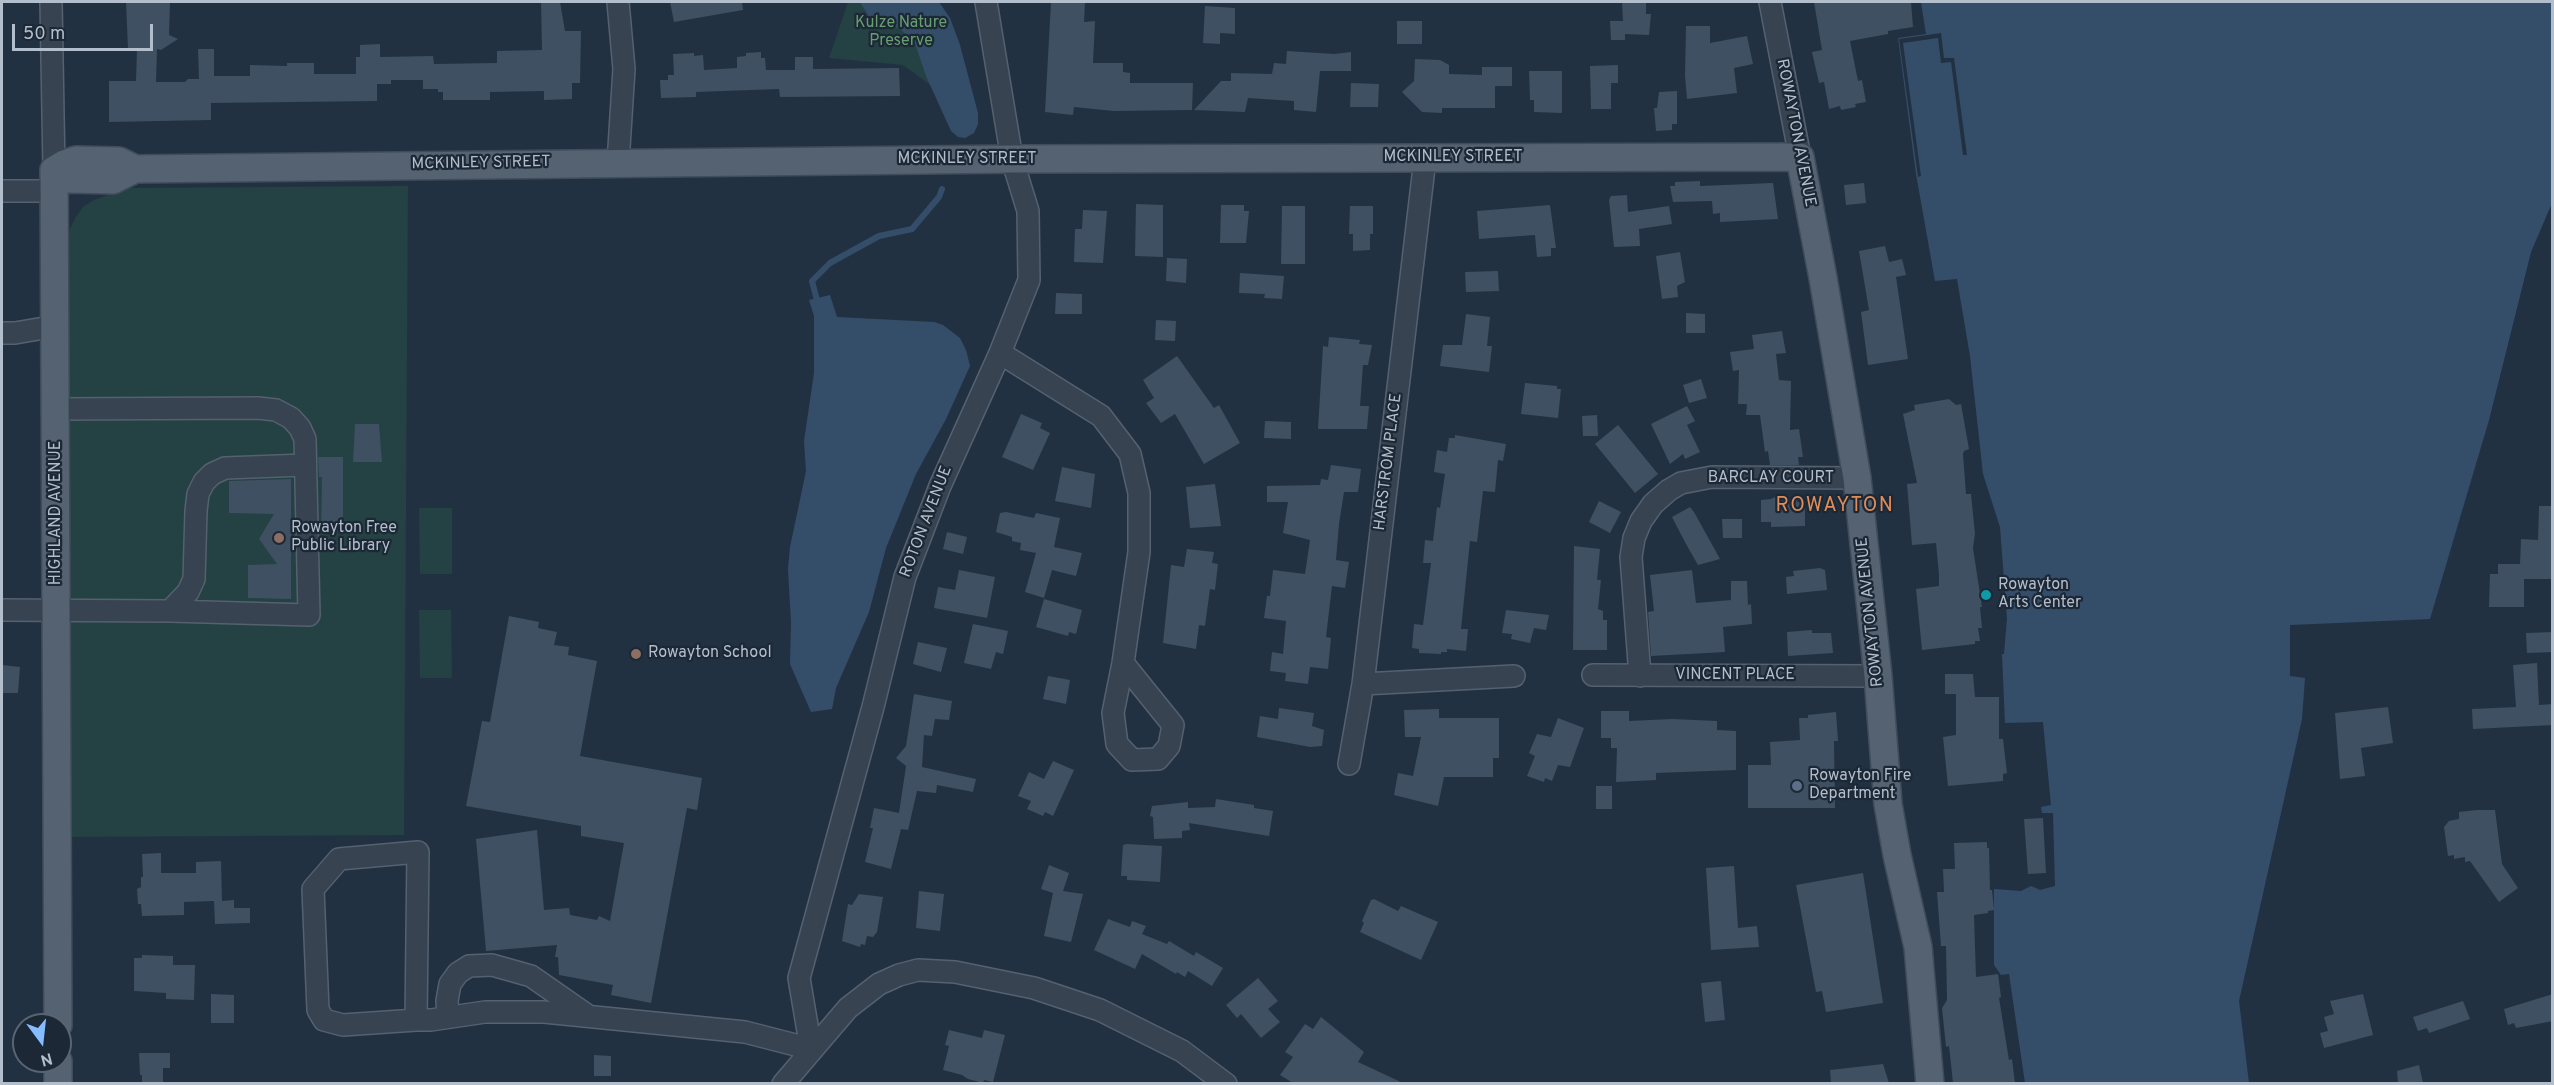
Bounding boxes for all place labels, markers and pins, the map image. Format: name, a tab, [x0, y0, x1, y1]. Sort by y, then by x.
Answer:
place label: Rowayton Free Public Library	[291, 519, 397, 557]
marker: Rowayton Free Public Library	[272, 531, 286, 545]
place label: Rowayton Arts Center	[1998, 576, 2081, 614]
marker: Rowayton Arts Center	[1979, 588, 1993, 602]
place label: Rowayton School	[648, 644, 772, 664]
marker: Rowayton School	[629, 647, 643, 661]
place label: Rowayton Fire Department	[1809, 767, 1911, 805]
marker: Rowayton Fire Department	[1790, 779, 1804, 793]

